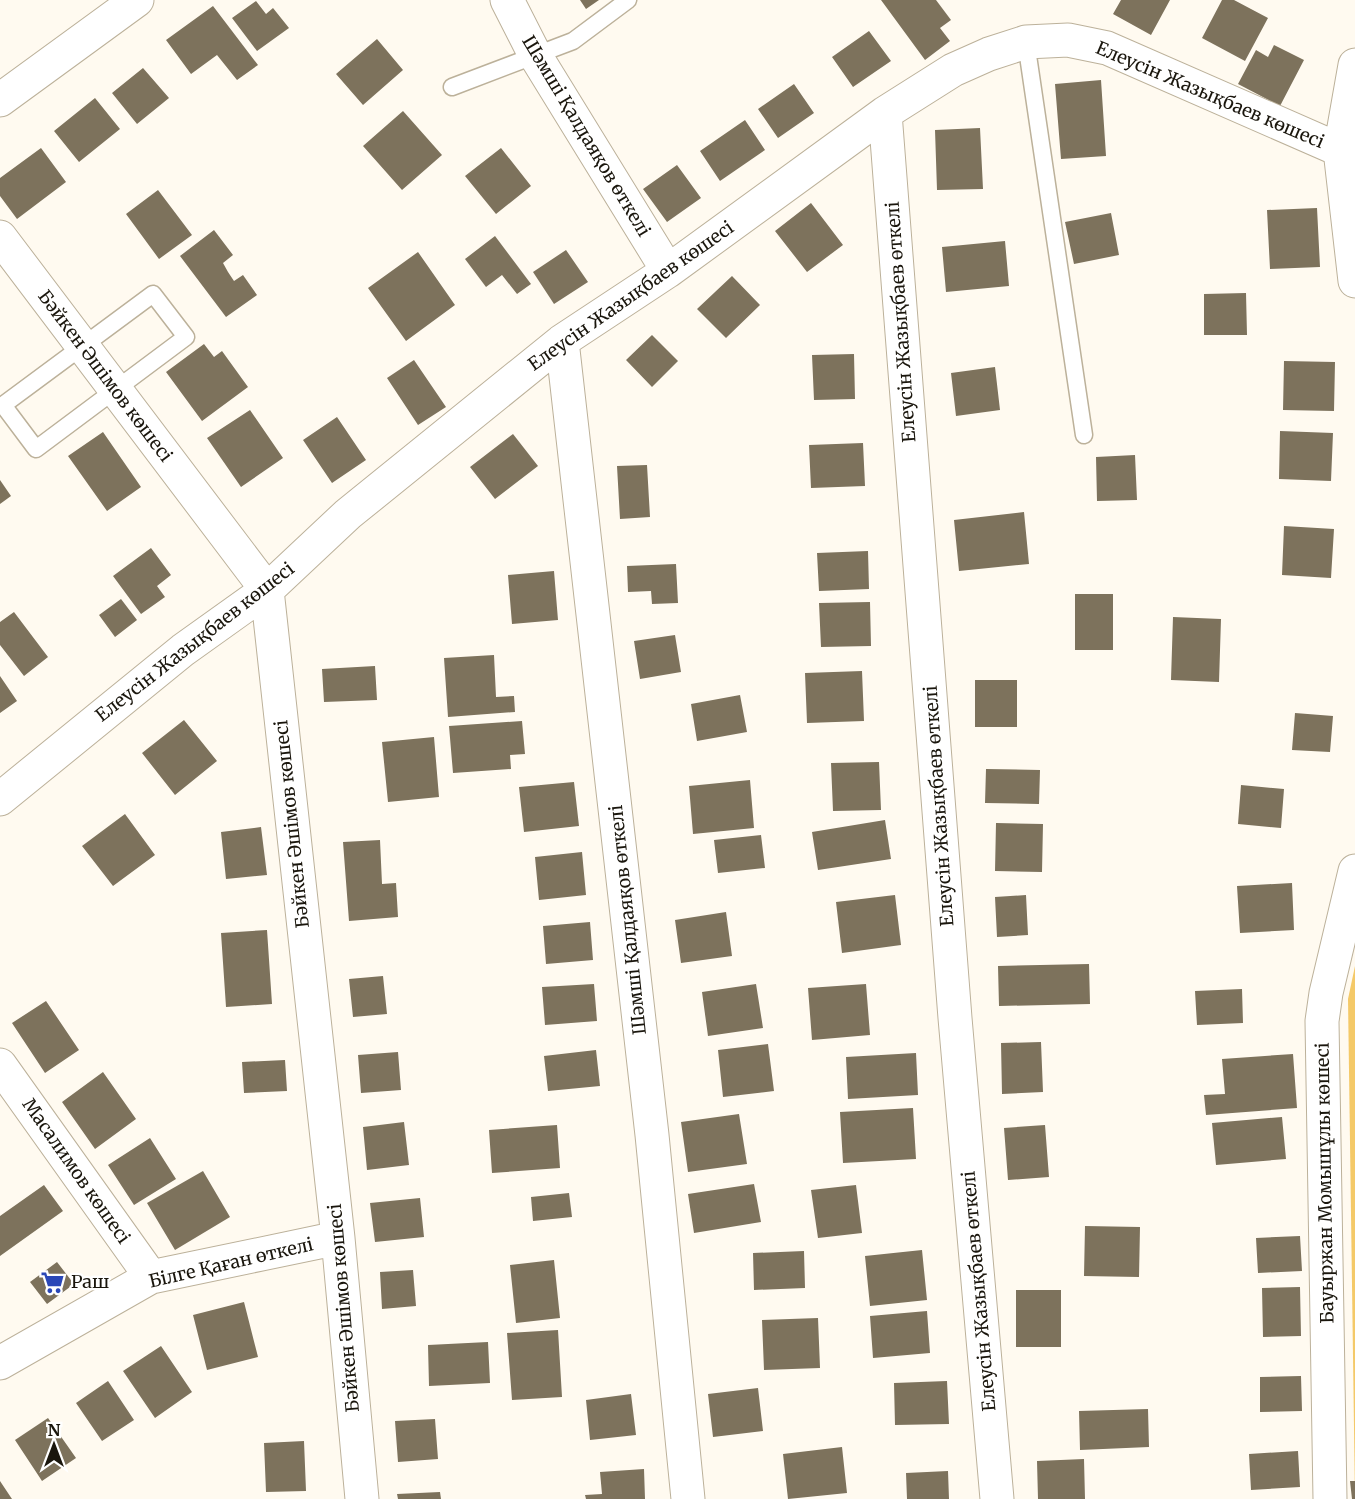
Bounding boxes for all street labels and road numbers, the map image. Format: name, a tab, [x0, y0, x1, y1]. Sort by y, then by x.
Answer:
street label: Шәмші Қалдаяқов өткелі	[517, 31, 656, 241]
street label: Елеусін Жазықбаев көшесі	[1093, 36, 1328, 153]
street label: Елеусін Жазықбаев өткелі	[881, 201, 920, 443]
street label: Елеусін Жазықбаев көшесі	[523, 216, 738, 376]
street label: Бәйкен Әшімов көшесі	[33, 285, 178, 466]
street label: Елеусін Жазықбаев көшесі	[91, 557, 299, 726]
street label: Елеусін Жазықбаев өткелі	[919, 685, 958, 927]
street label: Бәйкен Әшімов көшесі	[269, 719, 314, 929]
street label: Шәмші Қалдаяқов өткелі	[604, 804, 651, 1036]
street label: Бауыржан Момышұлы көшесі	[1311, 1042, 1338, 1324]
street label: Масалимов көшесі	[18, 1094, 135, 1248]
street label: Елеусін Жазықбаев өткелі	[957, 1170, 1000, 1412]
street label: Бәйкен Әшімов көшесі	[323, 1203, 364, 1413]
street label: Білге Қаған өткелі	[146, 1232, 315, 1293]

